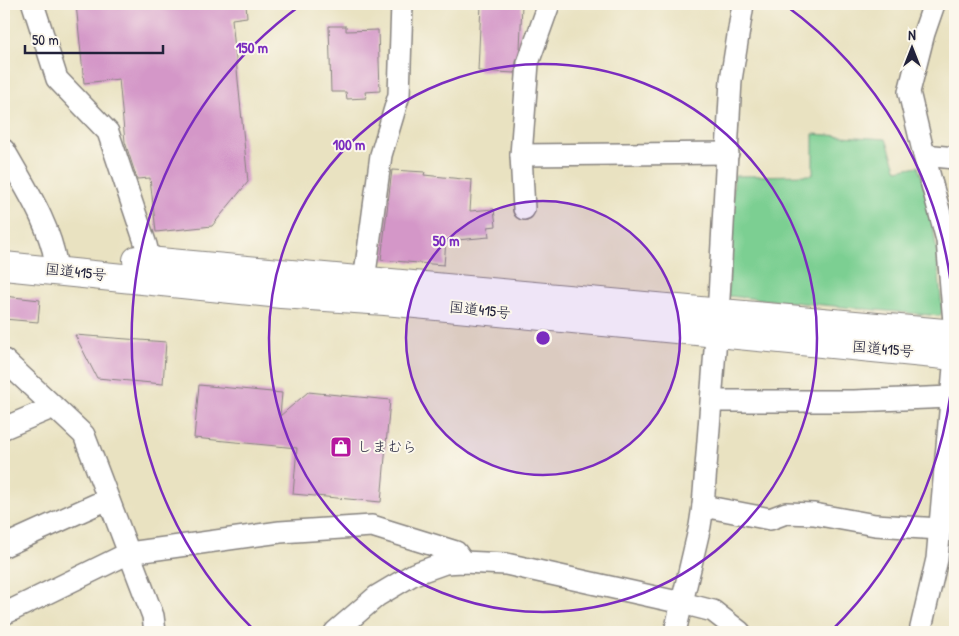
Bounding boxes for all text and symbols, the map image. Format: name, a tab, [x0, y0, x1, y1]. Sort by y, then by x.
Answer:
scale bar	[25, 22, 162, 54]
north arrow	[886, 22, 936, 72]
text: N	[908, 25, 916, 44]
text: 50 m	[32, 29, 59, 50]
text: 150 m	[236, 37, 268, 58]
text: 100 m	[333, 134, 365, 155]
text: 50 m	[433, 230, 459, 251]
street label: 国道415号	[44, 258, 108, 285]
street label: 国道415号	[448, 296, 512, 323]
centre of rings	[534, 329, 552, 347]
street label: 国道415号	[851, 335, 915, 362]
shop icon: しまむら	[329, 435, 353, 459]
place label: しまむら	[357, 436, 417, 457]

